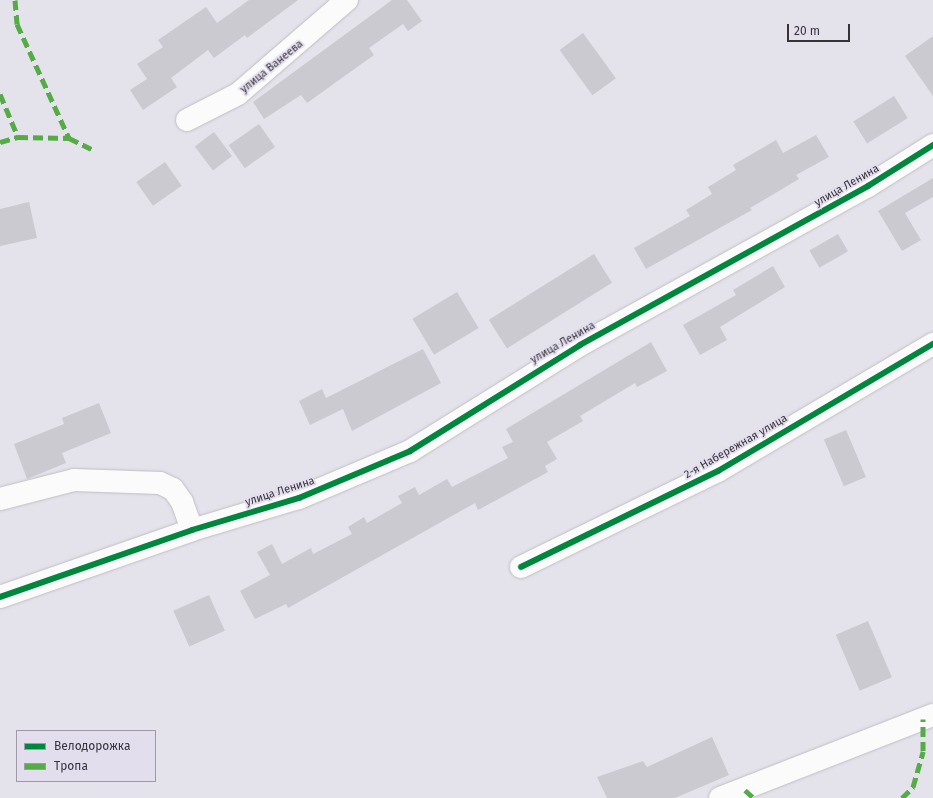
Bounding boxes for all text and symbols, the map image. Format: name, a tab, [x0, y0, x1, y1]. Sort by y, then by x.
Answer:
scale bar	[789, 16, 852, 42]
text: 20 m	[794, 24, 820, 38]
street label: улица Ванеева	[238, 38, 306, 96]
street label: улица Ленина	[812, 162, 882, 210]
street label: улица Ленина	[528, 319, 598, 367]
street label: 2-я Набережная улица	[682, 412, 790, 482]
street label: улица Ленина	[244, 475, 316, 509]
legend	[16, 730, 156, 782]
text: Велодорожка	[54, 739, 130, 753]
text: Тропа	[54, 759, 88, 773]

